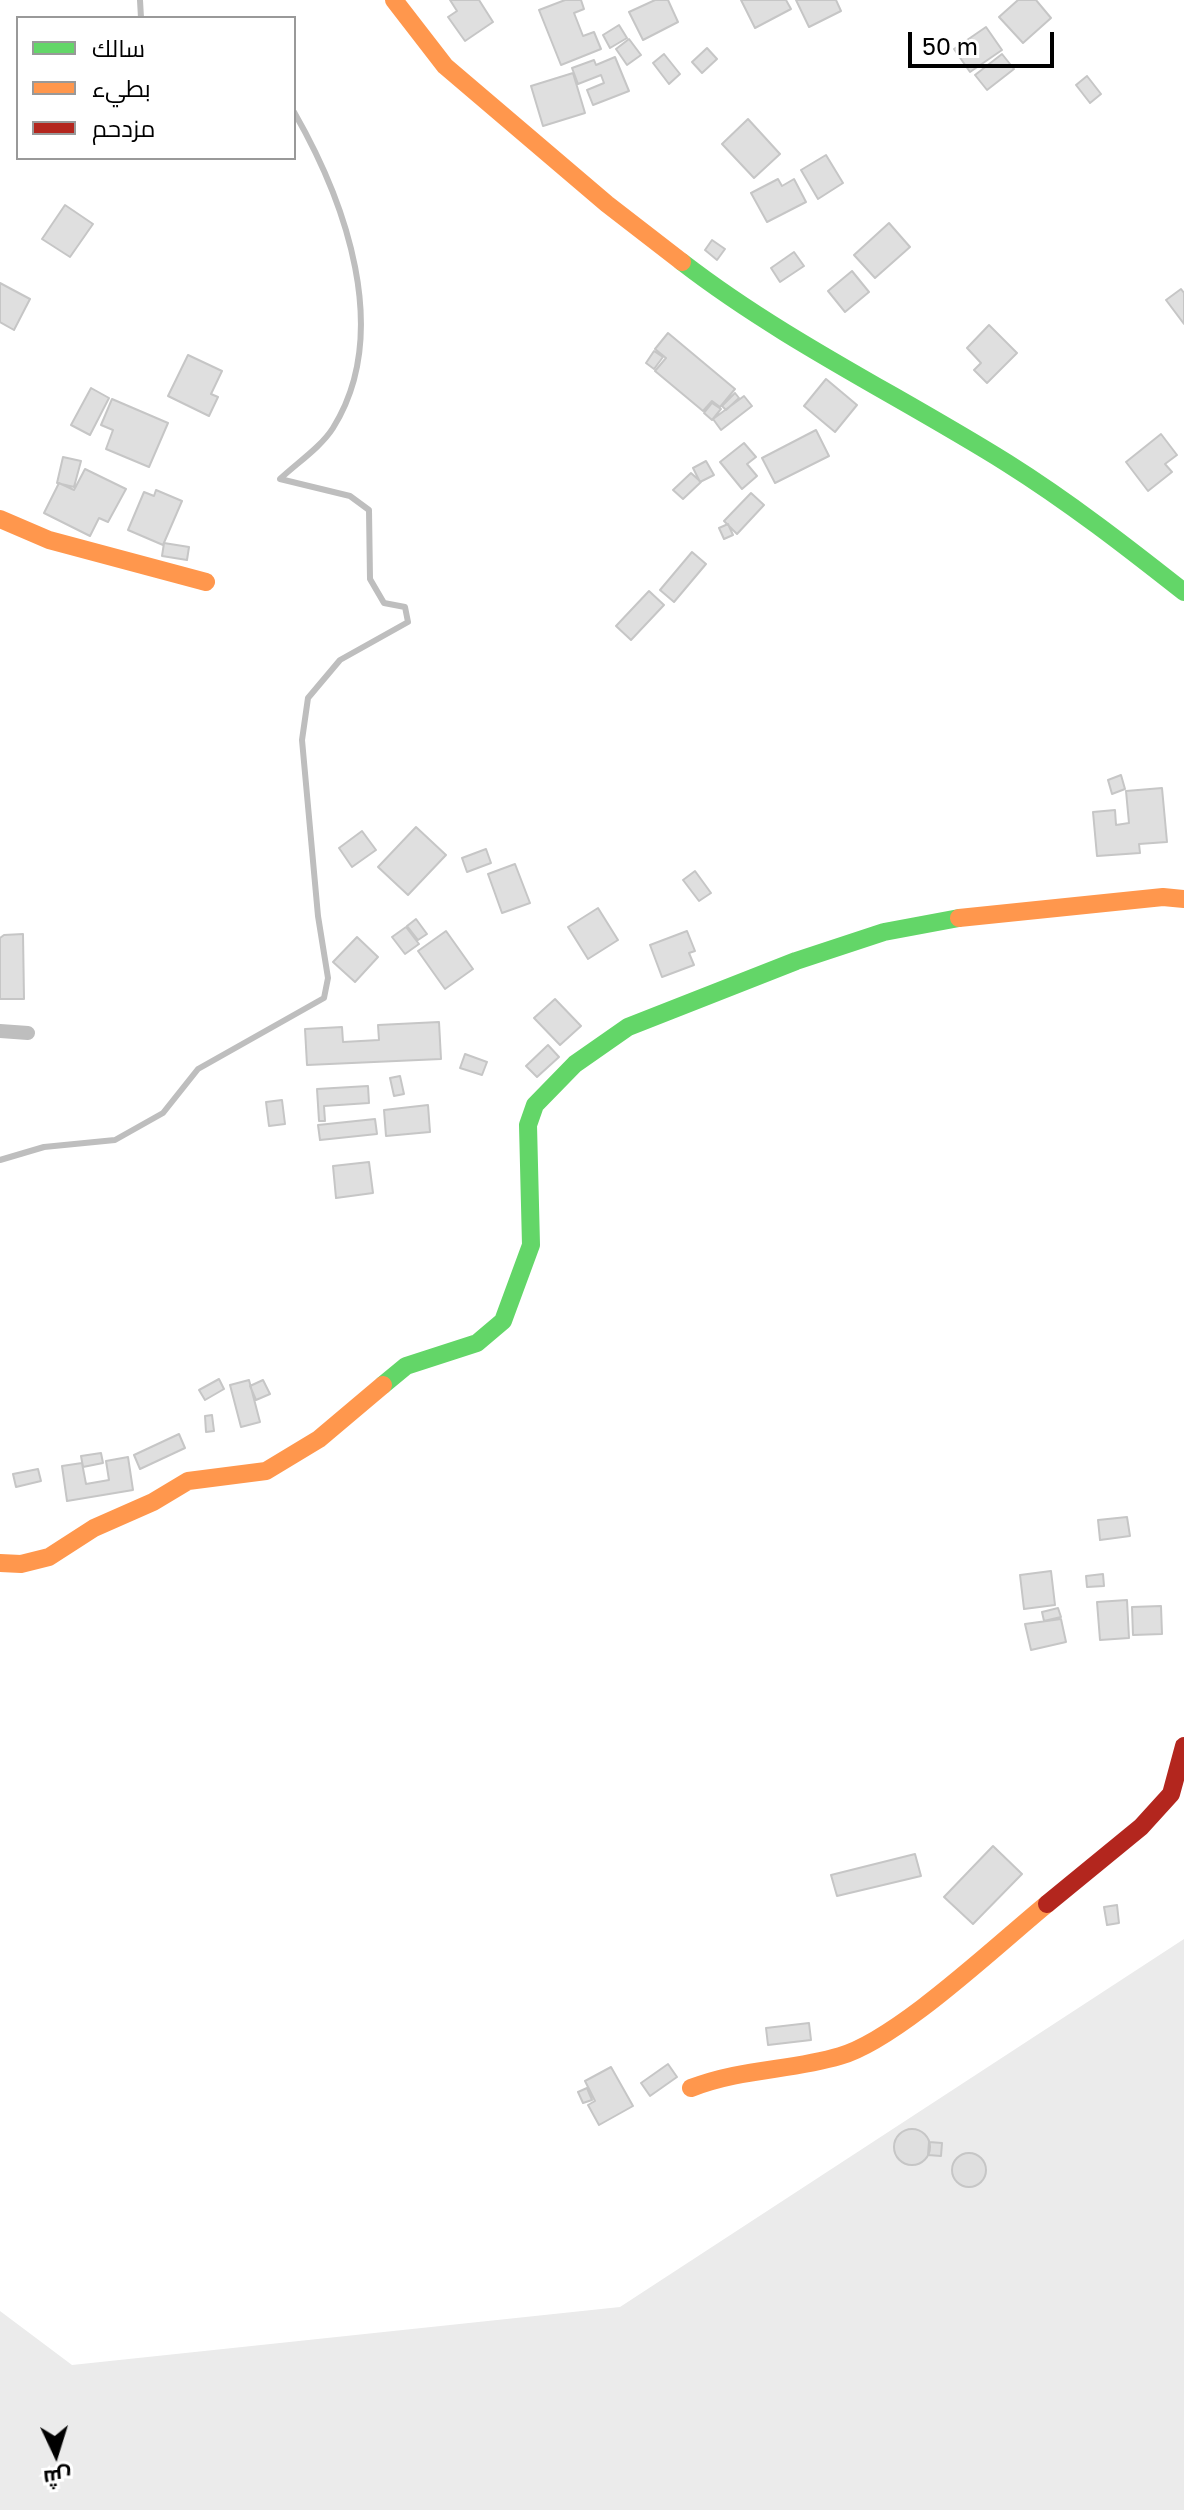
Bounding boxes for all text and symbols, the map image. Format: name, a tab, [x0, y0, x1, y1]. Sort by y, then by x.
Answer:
legend	[16, 16, 296, 160]
scale bar	[912, 16, 1058, 66]
text: 50 m	[922, 31, 978, 60]
text: سالك	[92, 33, 145, 62]
text: بطيء	[92, 73, 151, 102]
text: مزدحم	[92, 113, 155, 142]
north arrow	[16, 2414, 96, 2494]
text: ش	[43, 2464, 73, 2493]

